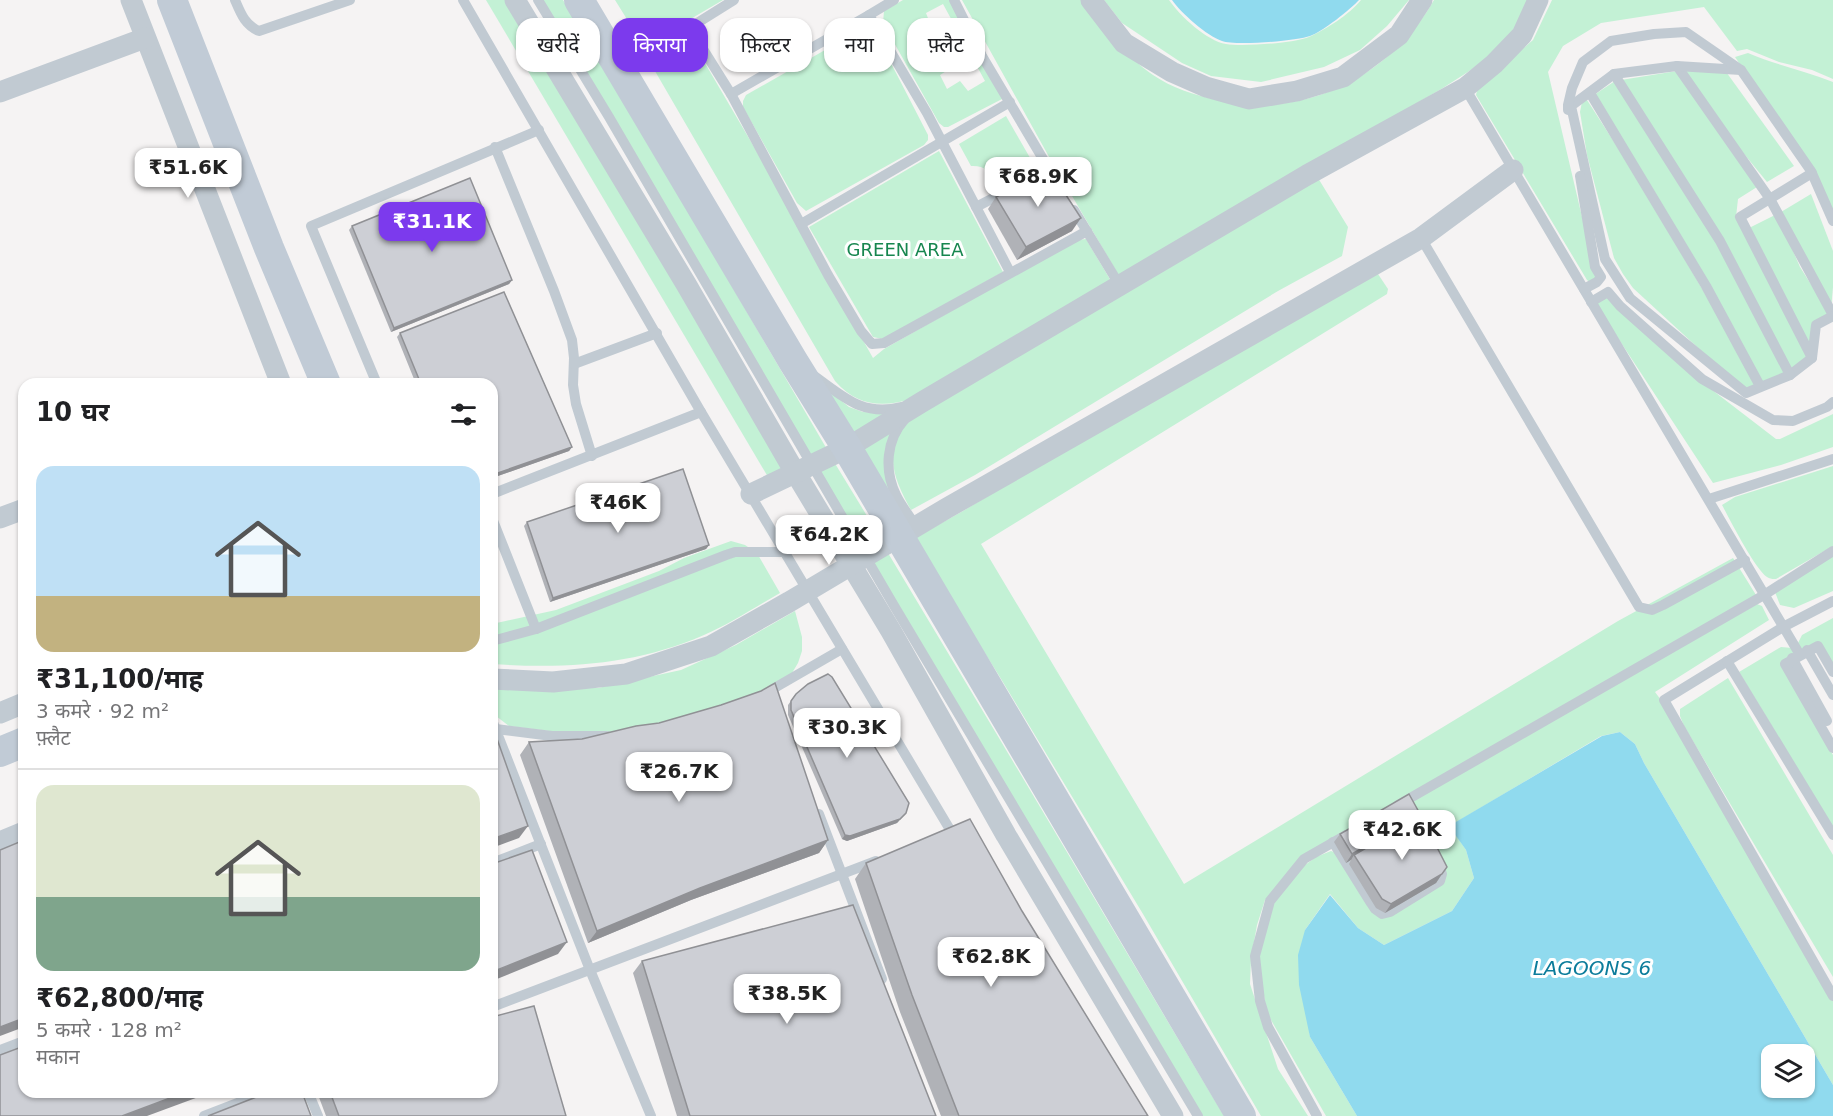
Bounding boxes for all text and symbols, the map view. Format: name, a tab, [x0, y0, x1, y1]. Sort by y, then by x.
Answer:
chip: खरीदें	[516, 18, 600, 72]
chip: किराया	[612, 18, 708, 72]
chip: फ़िल्टर	[720, 18, 812, 72]
chip: नया	[824, 18, 895, 72]
chip: फ़्लैट	[907, 18, 985, 72]
pin: ₹51.6K	[139, 148, 237, 199]
text: ₹51.6K	[149, 155, 227, 179]
pin: ₹68.9K	[989, 157, 1087, 208]
text: ₹68.9K	[999, 164, 1077, 188]
pin: ₹31.1K	[383, 202, 481, 253]
text: ₹31.1K	[393, 209, 471, 233]
park label: GREEN AREA	[847, 239, 964, 260]
text: 10 घर	[36, 397, 110, 427]
icon: filters	[447, 398, 480, 431]
pin: ₹46K	[582, 483, 654, 534]
text: ₹46K	[589, 490, 647, 514]
icon: home	[204, 505, 312, 613]
pin: ₹64.2K	[780, 515, 878, 566]
text: ₹64.2K	[790, 522, 868, 546]
text: ₹31,100/माह	[36, 664, 203, 694]
text: 3 कमरे · 92 m²	[36, 699, 169, 723]
pin: ₹30.3K	[798, 708, 896, 759]
text: ₹30.3K	[808, 715, 886, 739]
text: फ़्लैट	[36, 726, 71, 750]
pin: ₹26.7K	[630, 752, 728, 803]
text: ₹26.7K	[640, 759, 718, 783]
pin: ₹42.6K	[1353, 810, 1451, 861]
text: ₹42.6K	[1363, 817, 1441, 841]
icon: home	[204, 824, 312, 932]
pin: ₹62.8K	[942, 937, 1040, 988]
text: ₹62.8K	[952, 944, 1030, 968]
water label: LAGOONS 6	[1533, 956, 1651, 980]
pin: ₹38.5K	[738, 974, 836, 1025]
text: ₹38.5K	[748, 981, 826, 1005]
text: ₹62,800/माह	[36, 983, 203, 1013]
text: 5 कमरे · 128 m²	[36, 1018, 182, 1042]
map controls	[1761, 1044, 1815, 1098]
button: layers	[1761, 1044, 1815, 1098]
text: मकान	[36, 1045, 80, 1069]

